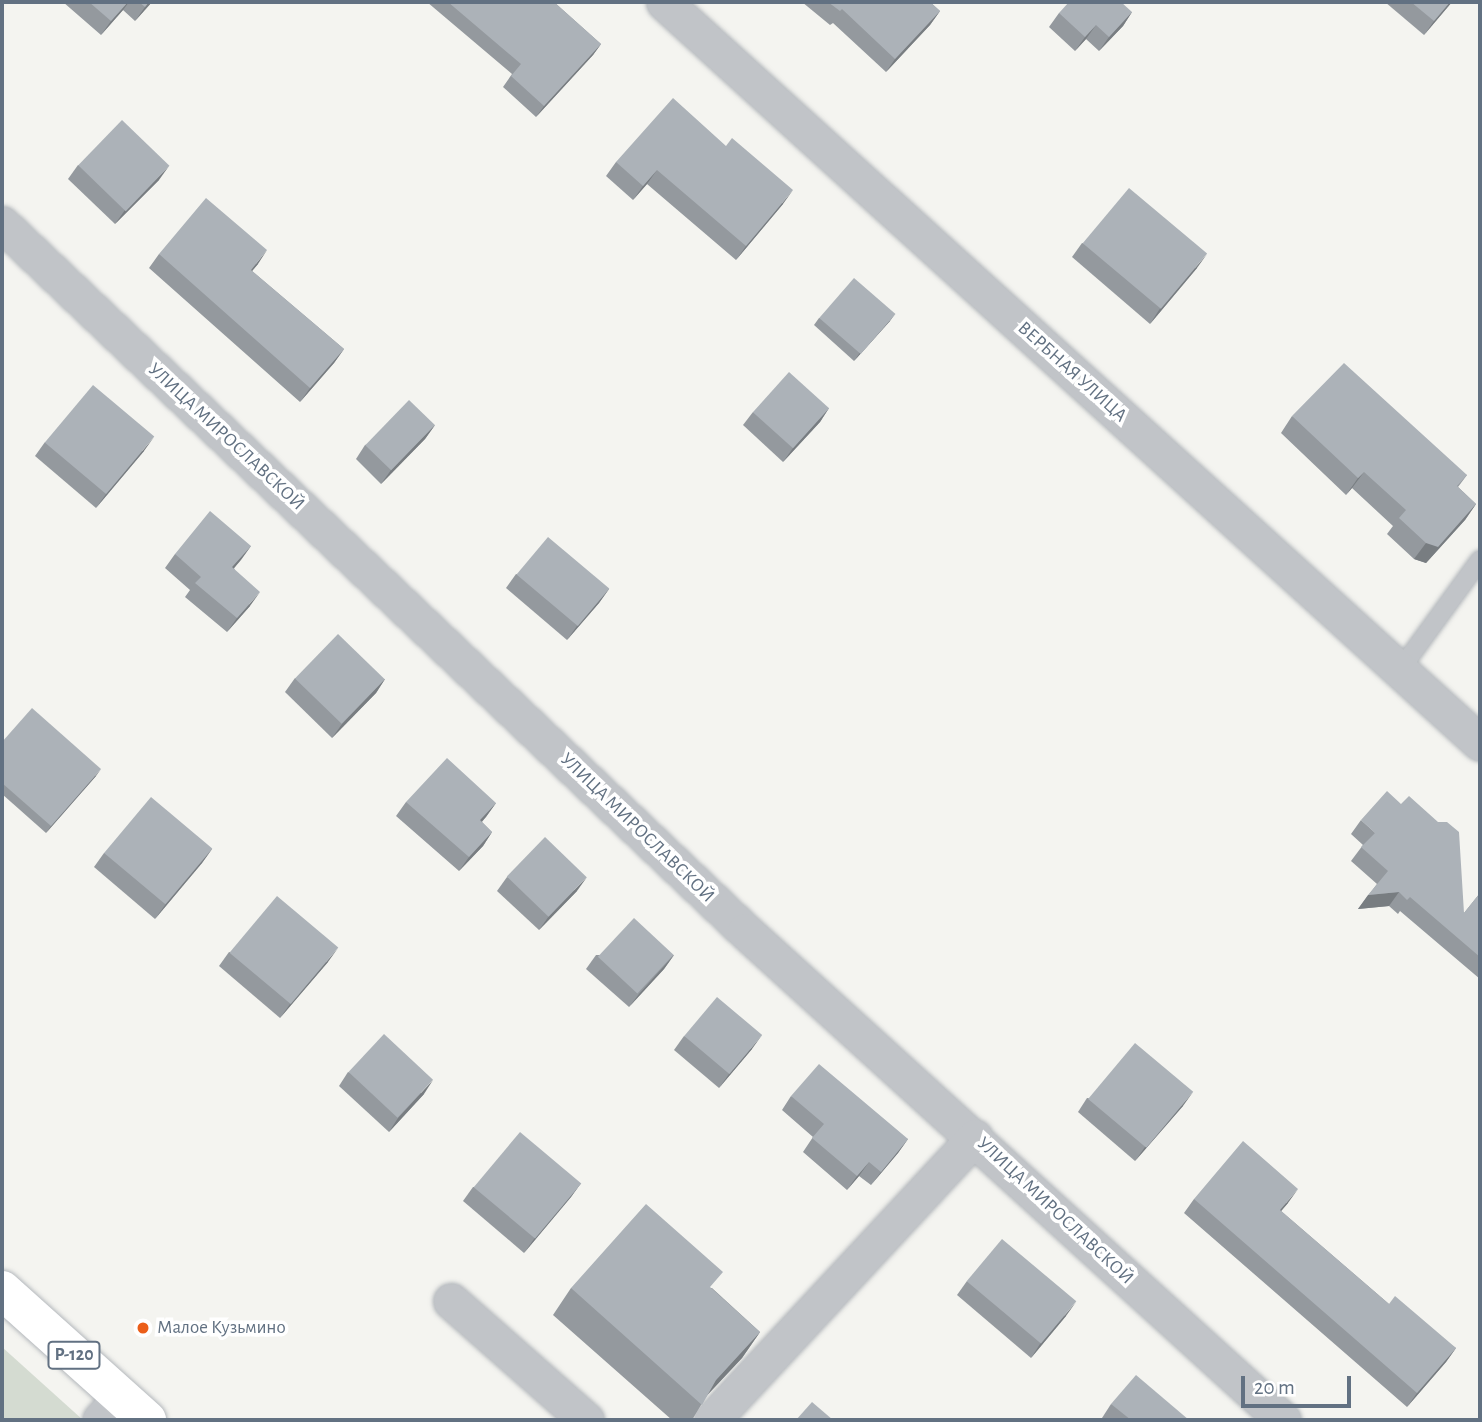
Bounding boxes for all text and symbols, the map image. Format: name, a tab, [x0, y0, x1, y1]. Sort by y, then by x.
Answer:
street label: ВЕРБНАЯ УЛИЦА	[1013, 317, 1131, 427]
street label: УЛИЦА МИРОСЛАВСКОЙ	[143, 358, 309, 516]
street label: УЛИЦА МИРОСЛАВСКОЙ	[555, 748, 719, 908]
street label: УЛИЦА МИРОСЛАВСКОЙ	[972, 1132, 1138, 1290]
place label: Малое Кузьмино	[157, 1317, 286, 1339]
marker: Малое Кузьмино	[135, 1320, 151, 1336]
road number: Р-120	[46, 1340, 102, 1370]
scale bar	[1244, 1362, 1354, 1406]
text: 20 m	[1254, 1377, 1295, 1398]

